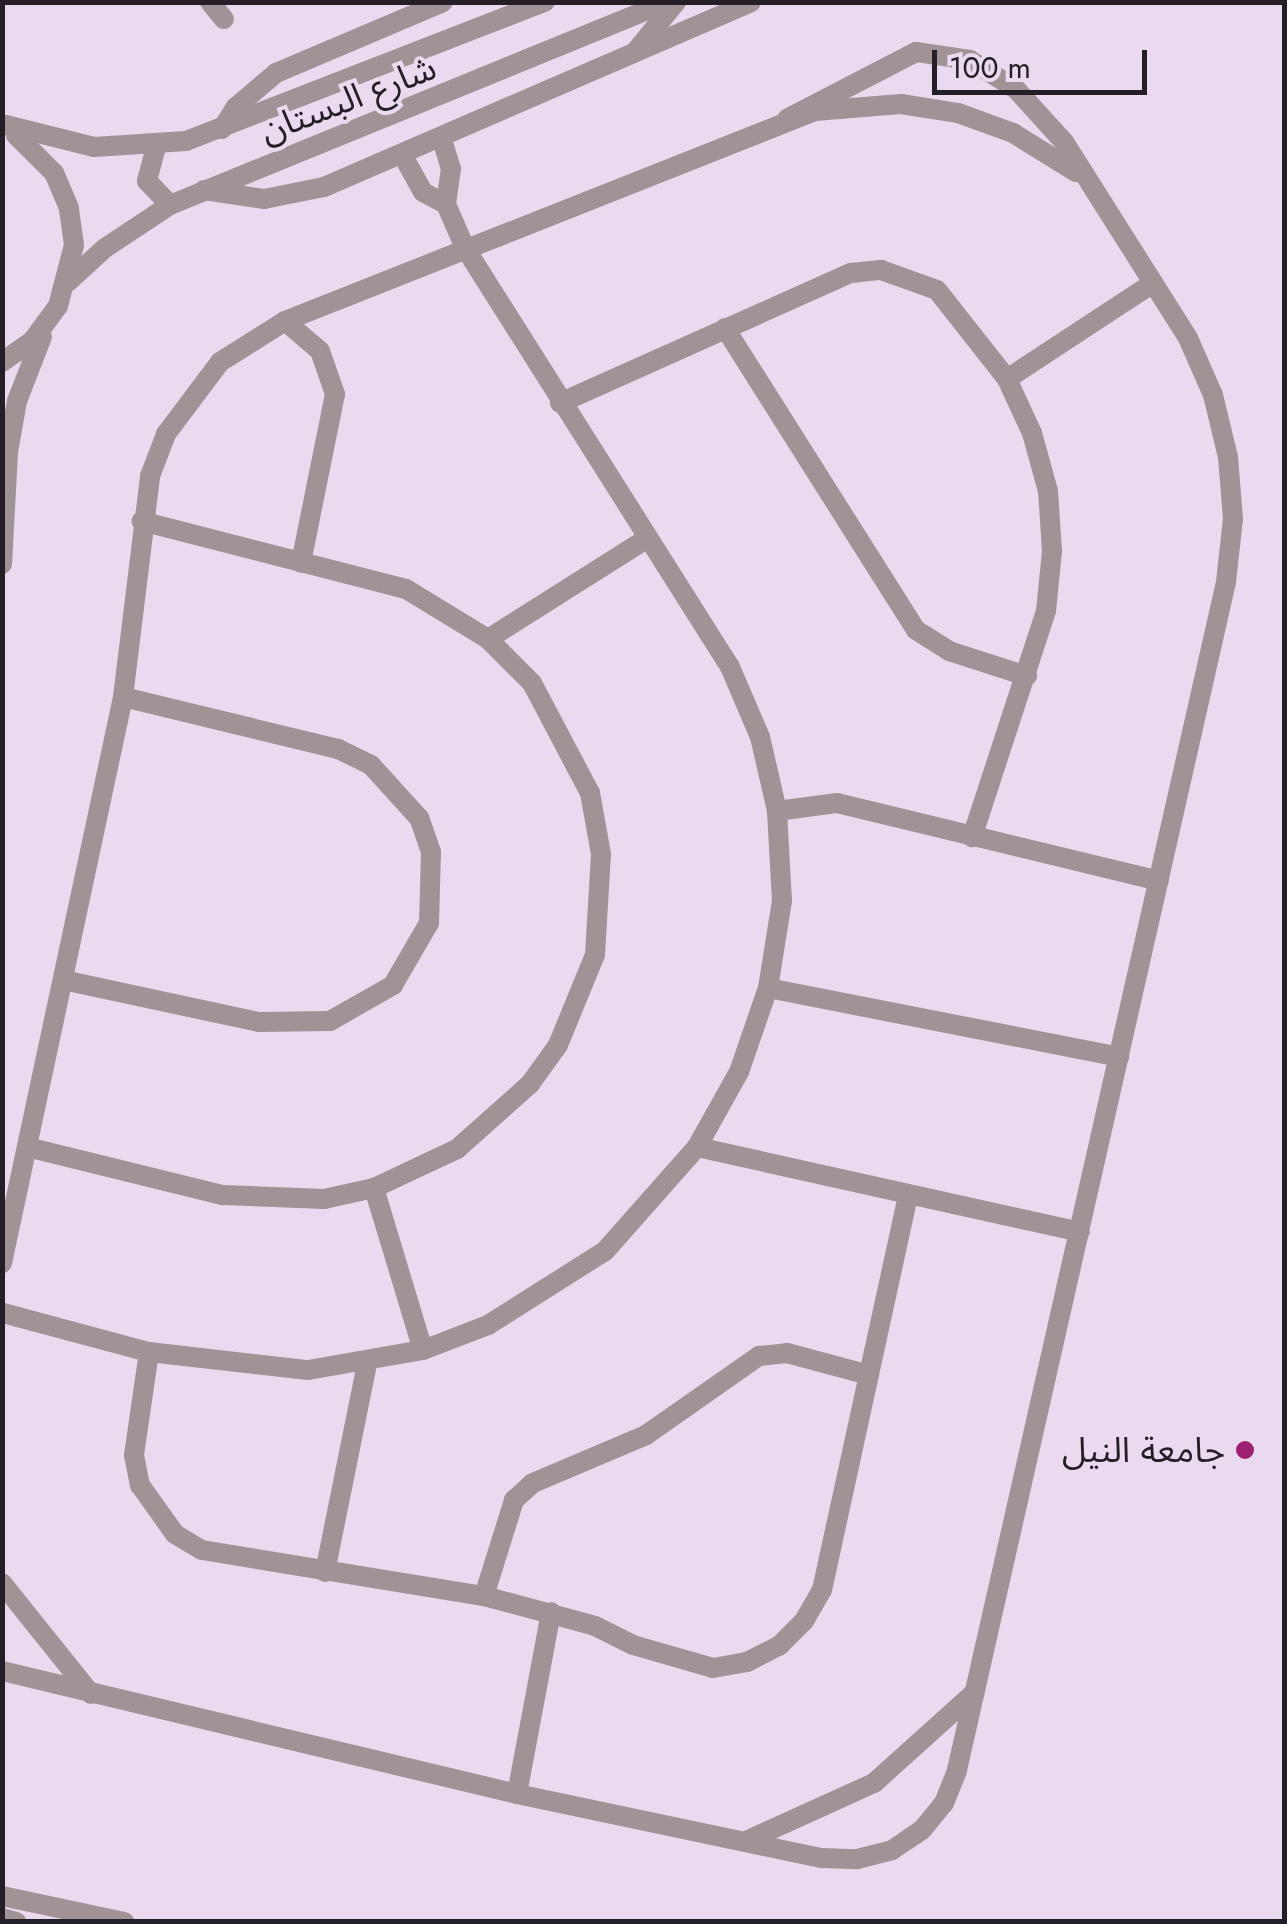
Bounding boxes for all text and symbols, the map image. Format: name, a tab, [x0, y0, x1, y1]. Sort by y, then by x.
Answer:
scale bar	[937, 30, 1152, 92]
street label: شارع البستان	[254, 46, 442, 152]
text: 100 m	[949, 46, 1031, 89]
place label: جامعة النيل	[1062, 1429, 1225, 1471]
marker: جامعة النيل	[1234, 1439, 1256, 1461]

